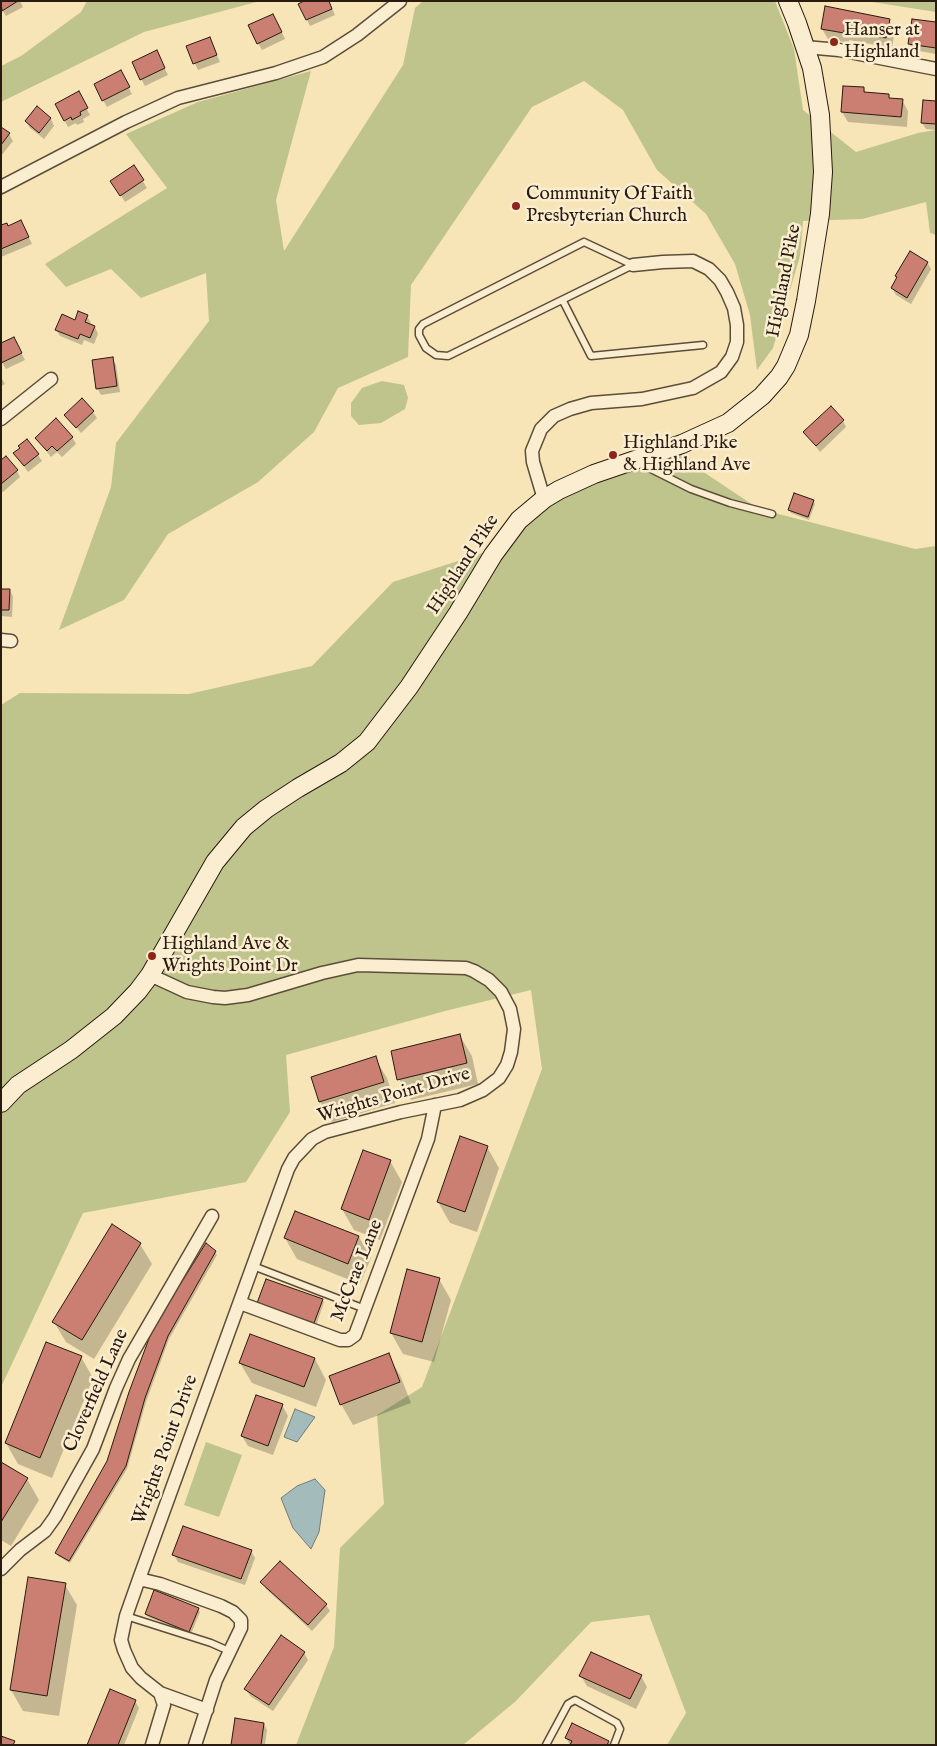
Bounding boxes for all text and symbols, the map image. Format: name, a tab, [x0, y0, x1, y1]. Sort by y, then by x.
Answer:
place label: Hanser at Highland	[844, 20, 920, 64]
marker: Hanser at Highland	[828, 36, 840, 48]
place label: Community Of Faith Presbyterian Church	[526, 184, 693, 228]
marker: Community Of Faith Presbyterian Church	[510, 200, 522, 212]
street label: Highland Pike	[763, 223, 807, 339]
place label: Highland Pike & Highland Ave	[623, 433, 751, 477]
marker: Highland Pike & Highland Ave	[607, 449, 619, 461]
street label: Highland Pike	[423, 511, 505, 619]
place label: Highland Ave & Wrights Point Dr	[162, 934, 298, 978]
marker: Highland Ave & Wrights Point Dr	[146, 950, 158, 962]
street label: Wrights Point Drive	[315, 1063, 473, 1129]
street label: McCrae Lane	[327, 1217, 389, 1325]
street label: Cloverfield Lane	[60, 1326, 134, 1456]
street label: Wrights Point Drive	[128, 1372, 204, 1528]

